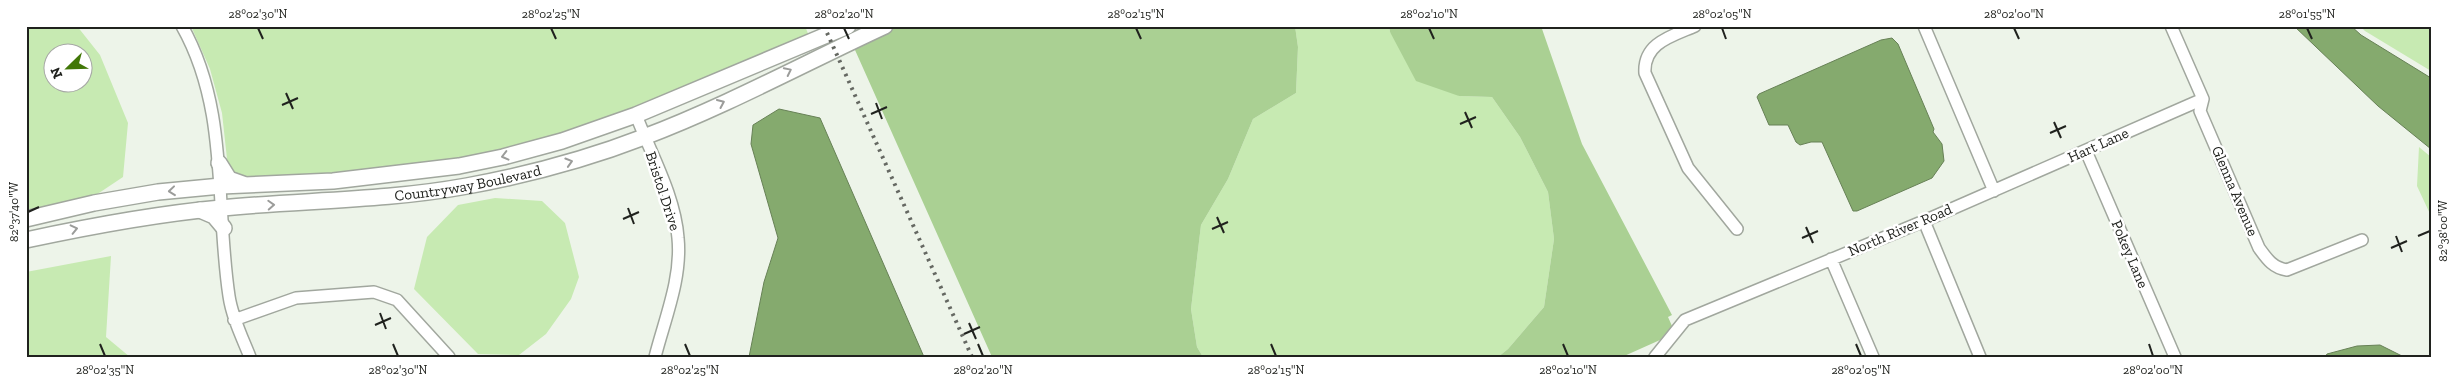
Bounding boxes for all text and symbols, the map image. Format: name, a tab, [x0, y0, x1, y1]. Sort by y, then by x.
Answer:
text: 28°02'30"N	[229, 7, 288, 21]
text: 28°02'25"N	[522, 7, 580, 21]
text: 28°02'20"N	[814, 7, 874, 21]
text: 28°02'15"N	[1108, 7, 1165, 21]
text: 28°02'10"N	[1400, 7, 1458, 21]
text: 28°02'05"N	[1692, 7, 1752, 21]
text: 28°02'00"N	[1984, 7, 2044, 21]
text: 28°01'55"N	[2279, 7, 2335, 21]
north arrow	[42, 42, 92, 92]
text: N	[46, 64, 66, 81]
one-way arrow	[783, 67, 792, 77]
one-way arrow	[716, 99, 725, 110]
street label: Hart Lane	[2065, 124, 2131, 166]
street label: Glenna Avenue	[2208, 143, 2262, 239]
street label: Bristol Drive	[642, 149, 684, 233]
one-way arrow	[500, 150, 509, 161]
one-way arrow	[565, 158, 573, 168]
street label: Countryway Boulevard	[394, 161, 544, 205]
text: 82°37'40"W	[7, 181, 21, 242]
one-way arrow	[168, 185, 176, 196]
one-way arrow	[267, 199, 275, 210]
text: 82°38'00"W	[2436, 199, 2450, 262]
street label: North River Road	[1845, 200, 1955, 260]
street label: Pokey Lane	[2108, 217, 2152, 291]
one-way arrow	[69, 225, 78, 235]
text: 28°02'35"N	[76, 363, 134, 377]
text: 28°02'30"N	[369, 363, 428, 377]
text: 28°02'25"N	[661, 363, 719, 377]
text: 28°02'20"N	[953, 363, 1013, 377]
text: 28°02'15"N	[1248, 363, 1305, 377]
text: 28°02'10"N	[1539, 363, 1597, 377]
text: 28°02'05"N	[1831, 363, 1891, 377]
text: 28°02'00"N	[2123, 363, 2183, 377]

